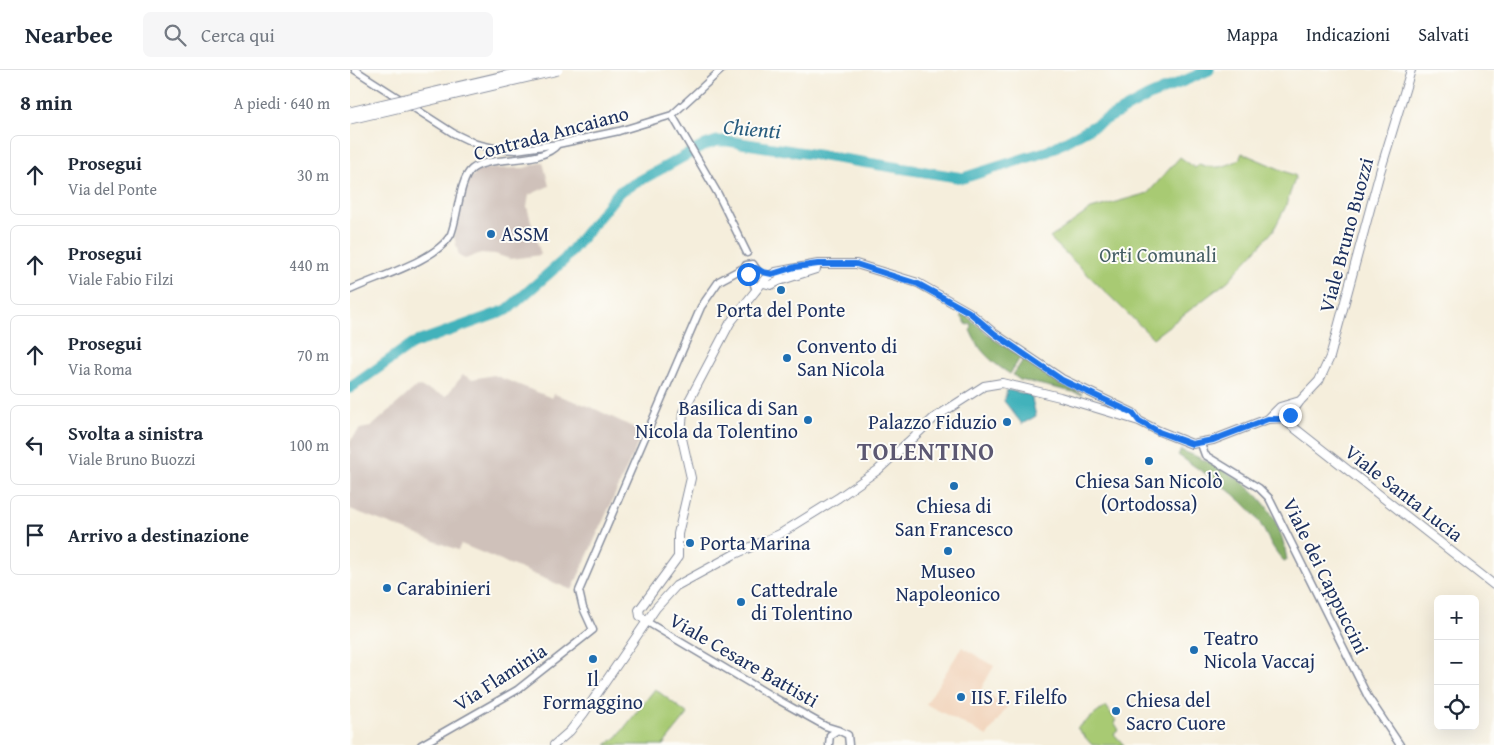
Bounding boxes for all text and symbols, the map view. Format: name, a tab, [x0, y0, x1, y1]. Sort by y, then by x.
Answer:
search box	[143, 12, 493, 57]
text: Nearbee	[25, 17, 113, 52]
icon: search	[161, 21, 189, 49]
text: Cerca qui	[201, 21, 275, 49]
text: Mappa	[1227, 21, 1278, 48]
text: Indicazioni	[1306, 21, 1390, 48]
text: Salvati	[1418, 21, 1469, 48]
text: 8 min	[20, 87, 72, 118]
text: A piedi · 640 m	[234, 91, 330, 115]
street label: Contrada Ancaiano	[470, 98, 632, 167]
water label: Chienti	[722, 111, 783, 147]
text: Prosegui	[68, 149, 142, 177]
street label: Viale Bruno Buozzi	[1311, 154, 1380, 316]
icon: ahead	[21, 161, 49, 189]
text: 30 m	[297, 163, 329, 187]
text: Via del Ponte	[68, 177, 157, 201]
place label: ASSM	[501, 219, 549, 248]
marker: ASSM	[485, 228, 497, 240]
text: Prosegui	[68, 239, 142, 267]
park label: Orti Comunali	[1099, 240, 1217, 269]
icon: ahead	[21, 251, 49, 279]
text: 440 m	[289, 253, 329, 277]
route start	[737, 263, 760, 286]
text: Viale Fabio Filzi	[68, 267, 174, 291]
marker: Porta del Ponte	[775, 284, 787, 296]
place label: Porta del Ponte	[717, 295, 845, 324]
text: Prosegui	[68, 329, 142, 357]
place label: Convento di San Nicola	[797, 331, 898, 383]
icon: ahead	[21, 341, 49, 369]
text: 70 m	[297, 343, 329, 367]
marker: Convento di San Nicola	[781, 352, 793, 364]
text: Via Roma	[68, 357, 132, 381]
place label: Basilica di San Nicola da Tolentino	[635, 393, 798, 445]
route end	[1279, 404, 1302, 427]
place label: Palazzo Fiduzio	[868, 407, 997, 436]
marker: Basilica di San Nicola da Tolentino	[802, 414, 814, 426]
marker: Palazzo Fiduzio	[1001, 416, 1013, 428]
text: Svolta a sinistra	[68, 419, 203, 447]
icon: left	[21, 431, 49, 459]
text: 100 m	[289, 433, 329, 457]
district label: TOLENTINO	[857, 433, 995, 469]
street label: Viale Santa Lucia	[1339, 437, 1470, 549]
text: Viale Bruno Buozzi	[68, 447, 195, 471]
marker: Chiesa San Nicolò (Ortodossa)	[1143, 455, 1155, 467]
place label: Chiesa San Nicolò (Ortodossa)	[1075, 466, 1223, 518]
marker: Chiesa di San Francesco	[948, 480, 960, 492]
place label: Chiesa di San Francesco	[895, 491, 1013, 543]
street label: Viale dei Cappuccini	[1276, 493, 1377, 659]
icon: arrive	[21, 521, 49, 549]
text: Arrivo a destinazione	[68, 521, 249, 549]
place label: Porta Marina	[700, 528, 811, 557]
marker: Porta Marina	[684, 537, 696, 549]
marker: Museo Napoleonico	[942, 545, 954, 557]
place label: Museo Napoleonico	[896, 556, 1000, 608]
place label: Carabinieri	[397, 573, 491, 602]
place label: Cattedrale di Tolentino	[751, 575, 853, 627]
marker: Carabinieri	[381, 582, 393, 594]
map controls	[1434, 595, 1479, 730]
button: +	[1434, 595, 1479, 640]
marker: Cattedrale di Tolentino	[735, 596, 747, 608]
street label: Viale Cesare Battisti	[664, 605, 825, 714]
place label: Teatro Nicola Vaccaj	[1204, 623, 1315, 675]
street label: Via Flaminia	[448, 635, 552, 718]
button: −	[1434, 640, 1479, 685]
marker: Teatro Nicola Vaccaj	[1188, 644, 1200, 656]
marker: Il Formaggino	[587, 653, 599, 665]
place label: Il Formaggino	[543, 664, 643, 716]
place label: IIS F. Filelfo	[971, 682, 1067, 711]
place label: Chiesa del Sacro Cuore	[1126, 685, 1226, 737]
button: locate	[1434, 685, 1479, 730]
marker: IIS F. Filelfo	[955, 691, 967, 703]
marker: Chiesa del Sacro Cuore	[1110, 705, 1122, 717]

